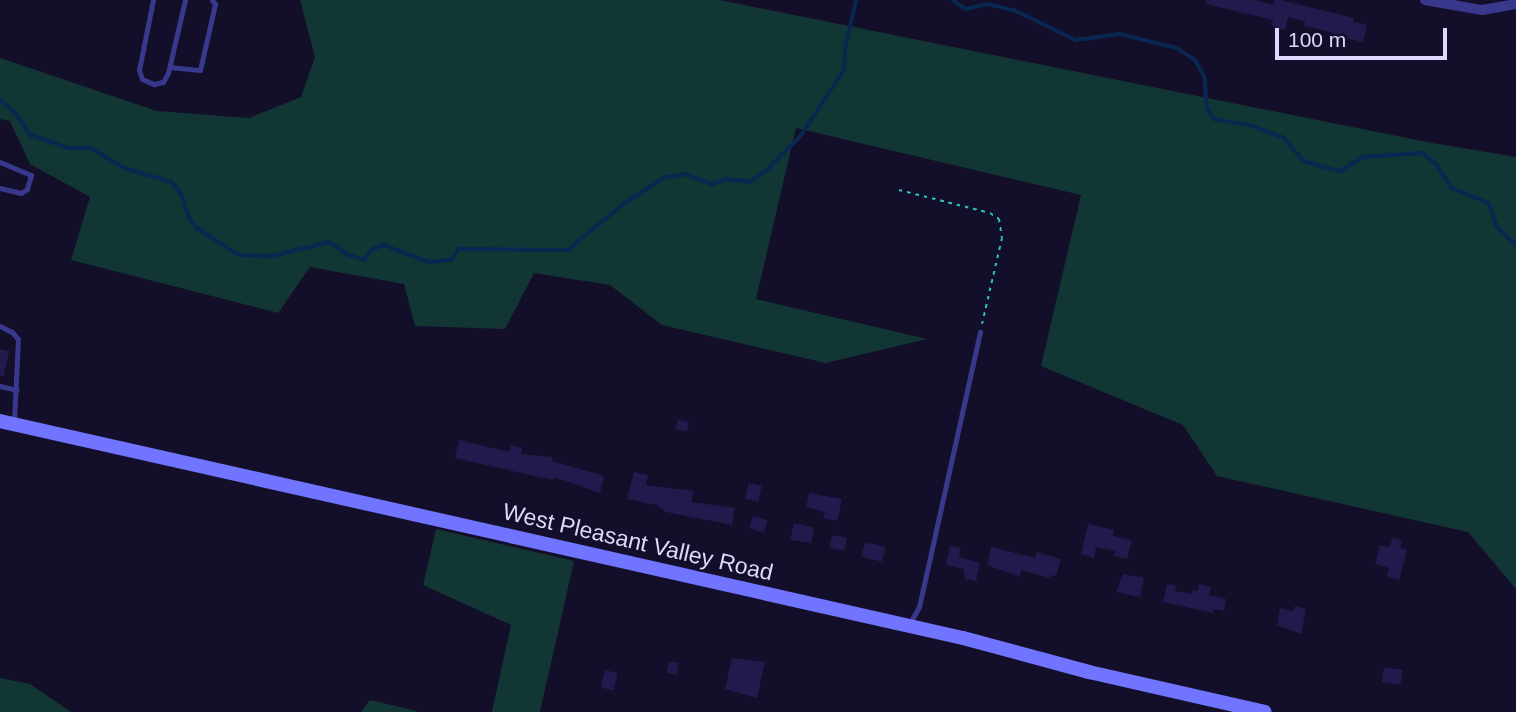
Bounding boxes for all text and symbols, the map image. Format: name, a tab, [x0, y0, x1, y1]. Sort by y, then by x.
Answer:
scale bar	[1278, 14, 1450, 58]
text: 100 m	[1288, 28, 1346, 51]
street label: West Pleasant Valley Road	[500, 497, 776, 587]

